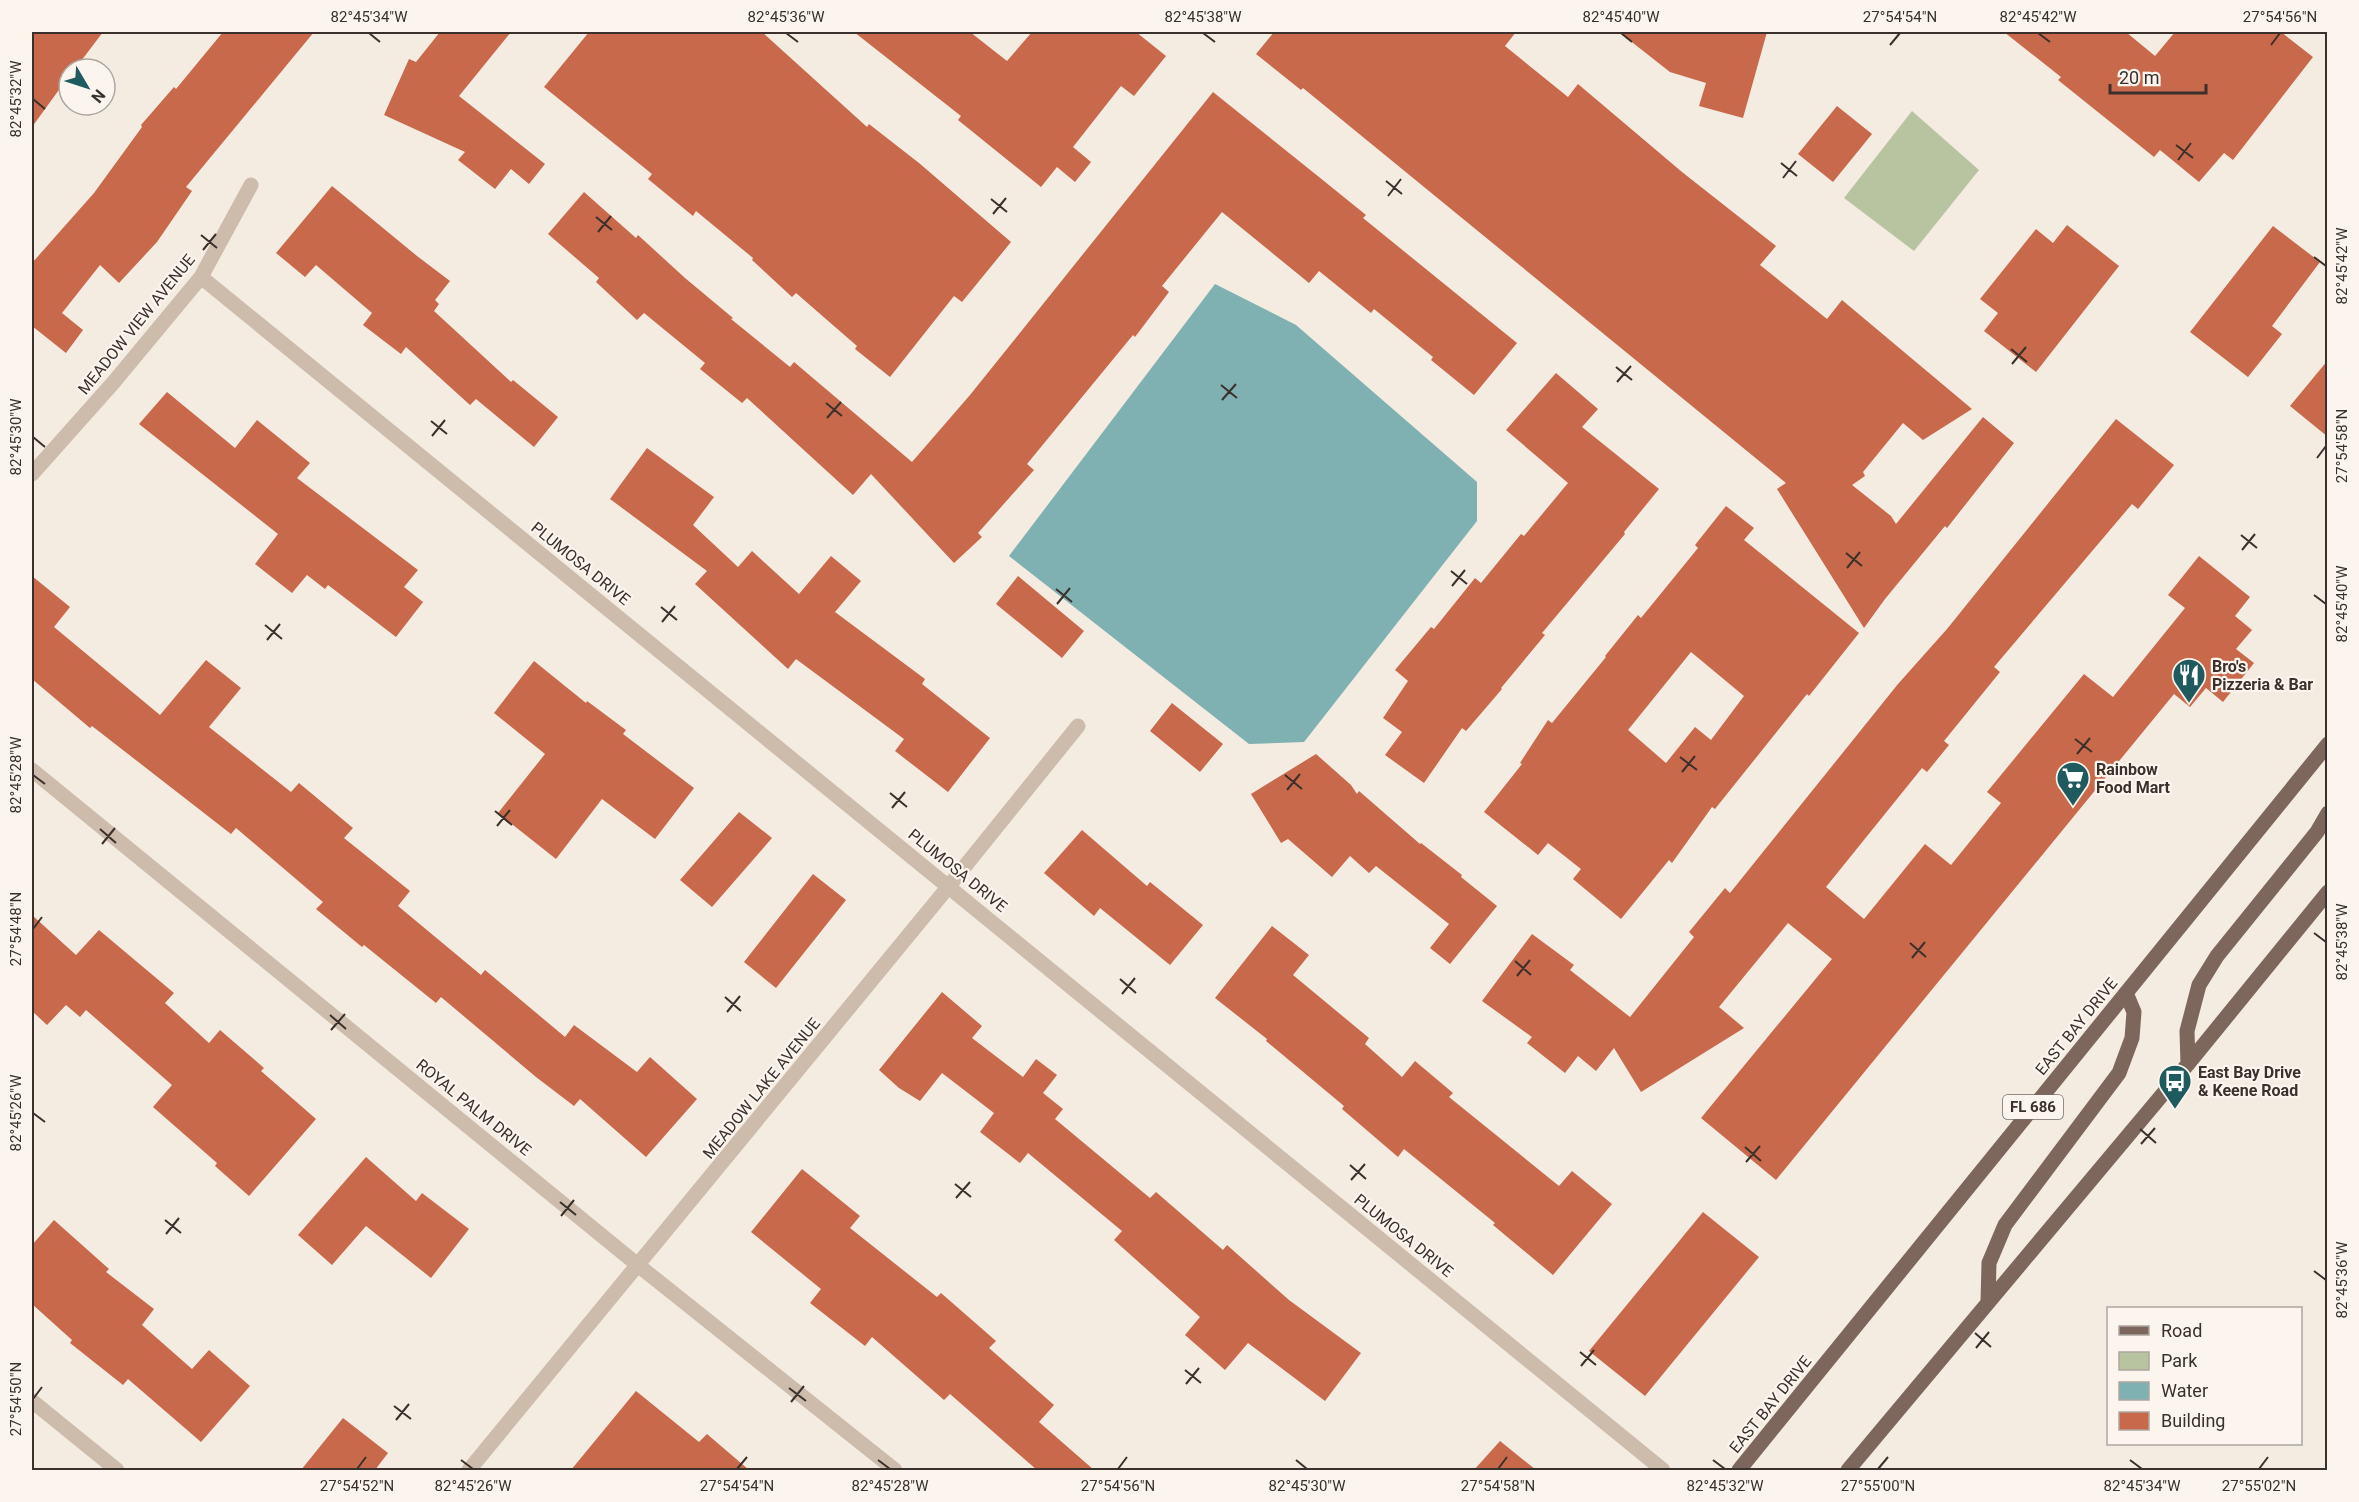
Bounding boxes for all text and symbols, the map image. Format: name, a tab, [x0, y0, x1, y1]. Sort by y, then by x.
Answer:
text: 82°45'34"W	[331, 8, 407, 26]
text: 82°45'36"W	[748, 8, 824, 26]
text: 82°45'38"W	[1165, 8, 1241, 26]
text: 82°45'40"W	[1583, 8, 1659, 26]
text: 27°54'54"N	[1863, 8, 1937, 26]
text: 82°45'42"W	[2000, 8, 2076, 26]
text: 27°54'56"N	[2243, 8, 2317, 26]
north arrow	[57, 57, 117, 117]
scale bar	[2110, 57, 2206, 95]
text: 82°45'32"W	[7, 61, 25, 137]
text: 20 m	[2119, 67, 2159, 88]
text: N	[87, 86, 109, 106]
text: 82°45'42"W	[2333, 228, 2351, 304]
street label: MEADOW VIEW AVENUE	[74, 250, 199, 398]
text: 82°45'30"W	[7, 399, 25, 475]
text: 27°54'58"N	[2333, 409, 2351, 483]
street label: PLUMOSA DRIVE	[527, 518, 634, 609]
text: 82°45'40"W	[2333, 566, 2351, 642]
restaurant icon: Bro's Pizzeria & Bar	[2171, 657, 2207, 704]
place label: Bro's Pizzeria & Bar	[2212, 657, 2313, 694]
text: 82°45'28"W	[7, 737, 25, 813]
supermarket icon: Rainbow Food Mart	[2055, 760, 2091, 807]
place label: Rainbow Food Mart	[2096, 760, 2170, 797]
street label: PLUMOSA DRIVE	[904, 825, 1011, 916]
text: 27°54'48"N	[7, 892, 25, 966]
text: 82°45'38"W	[2333, 904, 2351, 980]
street label: EAST BAY DRIVE	[2031, 974, 2121, 1079]
street label: MEADOW LAKE AVENUE	[699, 1014, 824, 1162]
street label: ROYAL PALM DRIVE	[412, 1055, 535, 1160]
bus stop icon: East Bay Drive & Keene Road	[2157, 1063, 2193, 1110]
place label: East Bay Drive & Keene Road	[2198, 1063, 2301, 1100]
text: 82°45'26"W	[7, 1075, 25, 1151]
road number: FL 686	[2003, 1095, 2063, 1119]
street label: PLUMOSA DRIVE	[1350, 1190, 1457, 1281]
text: 82°45'36"W	[2333, 1242, 2351, 1318]
legend	[2107, 1307, 2302, 1445]
text: Road	[2161, 1320, 2202, 1341]
text: Park	[2161, 1350, 2198, 1371]
street label: EAST BAY DRIVE	[1725, 1352, 1815, 1457]
text: 27°54'50"N	[7, 1362, 25, 1436]
text: Water	[2161, 1380, 2208, 1401]
text: Building	[2161, 1410, 2225, 1431]
text: 27°54'52"N	[320, 1477, 394, 1495]
text: 82°45'26"W	[435, 1477, 511, 1495]
text: 27°54'54"N	[700, 1477, 774, 1495]
text: 82°45'28"W	[852, 1477, 928, 1495]
text: 27°54'56"N	[1081, 1477, 1155, 1495]
text: 82°45'30"W	[1269, 1477, 1345, 1495]
text: 27°54'58"N	[1461, 1477, 1535, 1495]
text: 82°45'32"W	[1687, 1477, 1763, 1495]
text: 27°55'00"N	[1841, 1477, 1915, 1495]
text: 82°45'34"W	[2104, 1477, 2180, 1495]
text: 27°55'02"N	[2222, 1477, 2296, 1495]

